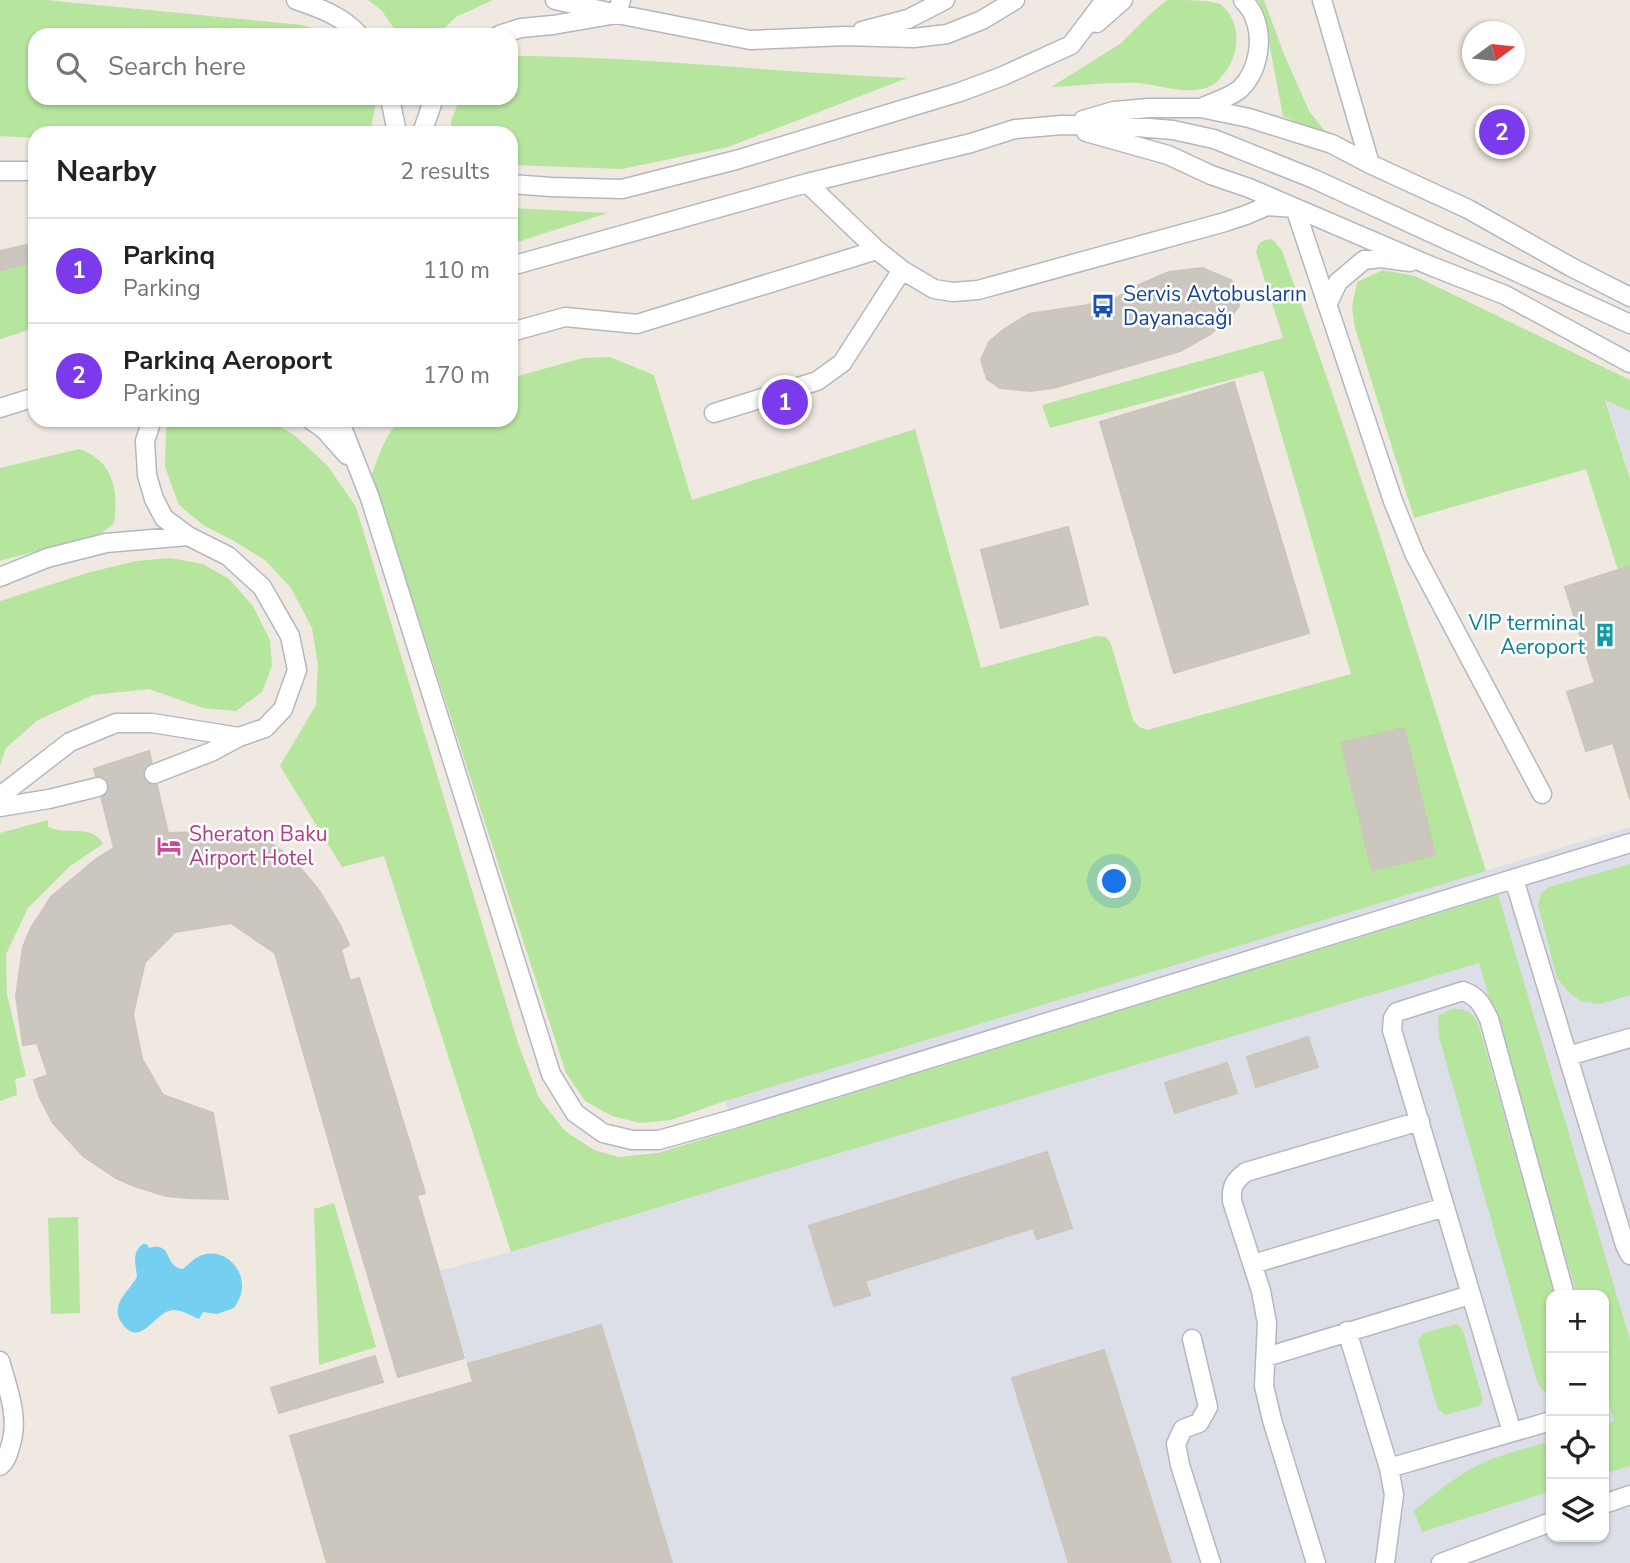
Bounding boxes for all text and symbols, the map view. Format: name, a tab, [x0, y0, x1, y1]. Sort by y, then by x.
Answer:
north arrow	[1462, 21, 1525, 84]
search box	[28, 28, 518, 105]
icon: search	[52, 48, 90, 86]
text: Search here	[108, 49, 246, 84]
pin: 2	[1479, 106, 1525, 158]
text: Nearby	[56, 151, 156, 192]
text: 2 results	[400, 156, 490, 187]
text: Parkinq	[123, 238, 215, 273]
text: 1	[72, 255, 86, 286]
text: 110 m	[423, 255, 490, 286]
text: Parking	[123, 273, 201, 304]
place label: Servis Avtobusların Dayanacağı	[1123, 280, 1307, 332]
bus stop icon: Servis Avtobusların Dayanacağı	[1089, 292, 1117, 320]
text: Parkinq Aeroport	[123, 343, 332, 378]
text: 2	[72, 360, 86, 391]
text: 170 m	[423, 360, 490, 391]
pin: 1	[762, 376, 808, 428]
text: Parking	[123, 378, 201, 409]
place label: VIP terminal Aeroport	[1467, 609, 1586, 661]
building icon: VIP terminal Aeroport	[1591, 621, 1619, 649]
place label: Sheraton Baku Airport Hotel	[189, 820, 327, 872]
hotel icon: Sheraton Baku Airport Hotel	[155, 832, 183, 860]
your location	[1097, 864, 1131, 898]
map controls	[1546, 1290, 1609, 1542]
button: +	[1546, 1290, 1609, 1353]
button: −	[1546, 1353, 1609, 1416]
button: locate	[1546, 1416, 1609, 1479]
button: layers	[1546, 1479, 1609, 1542]

